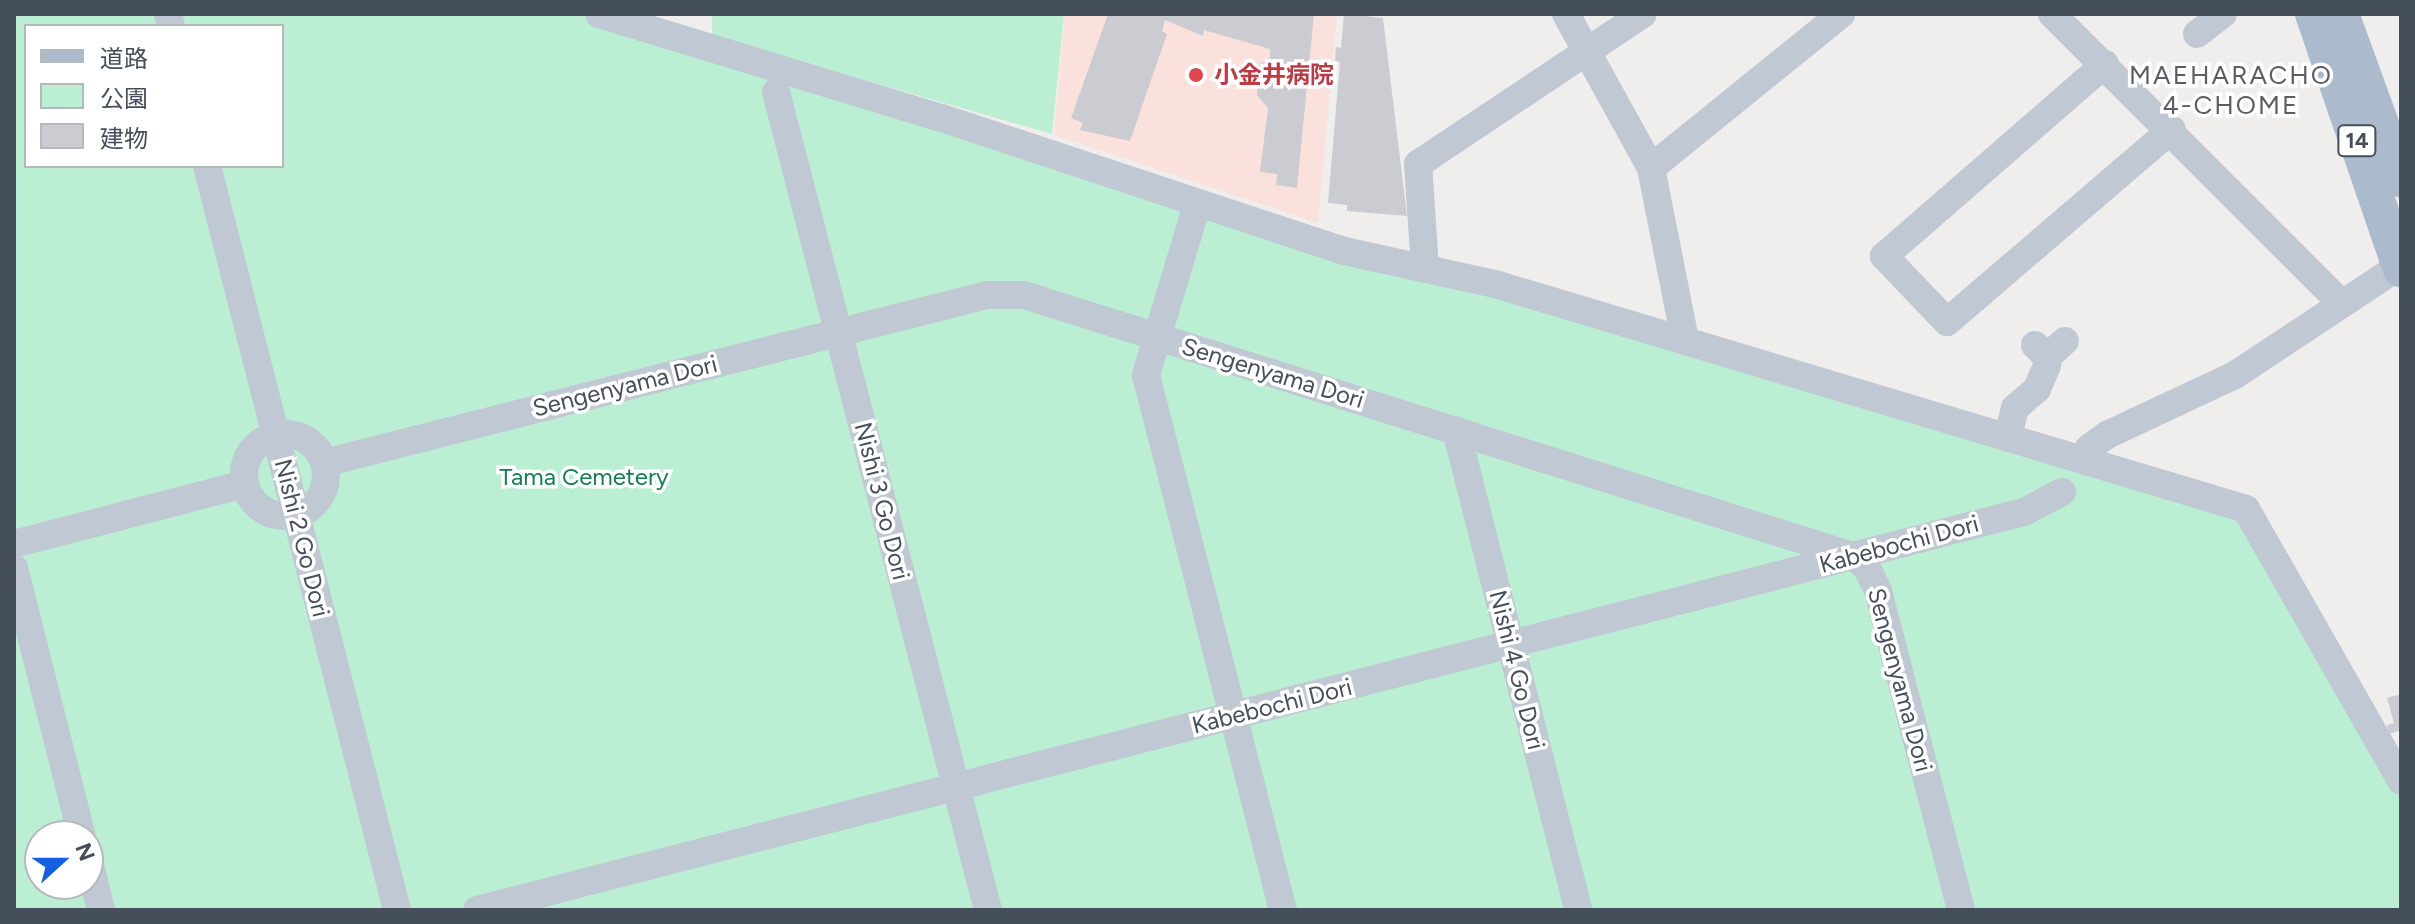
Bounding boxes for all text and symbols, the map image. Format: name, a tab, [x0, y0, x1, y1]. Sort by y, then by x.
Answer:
legend	[24, 24, 284, 168]
text: 道路	[100, 44, 148, 73]
district label: MAEHARACHO 4-CHOME	[2129, 60, 2333, 122]
place label: 小金井病院	[1214, 61, 1334, 89]
marker: 小金井病院	[1185, 64, 1207, 86]
text: 公園	[100, 84, 148, 113]
road number: 14	[2337, 123, 2377, 159]
text: 建物	[100, 124, 148, 153]
street label: Sengenyama Dori	[1178, 332, 1368, 414]
street label: Sengenyama Dori	[530, 349, 720, 423]
street label: Nishi 3 Go Dori	[849, 419, 915, 583]
street label: Nishi 2 Go Dori	[268, 456, 336, 620]
park label: Tama Cemetery	[499, 463, 669, 491]
street label: Kabebochi Dori	[1816, 509, 1982, 579]
street label: Sengenyama Dori	[1862, 585, 1938, 775]
street label: Nishi 4 Go Dori	[1483, 587, 1551, 753]
street label: Kabebochi Dori	[1189, 672, 1355, 740]
north arrow	[24, 820, 104, 900]
text: N	[69, 839, 101, 865]

